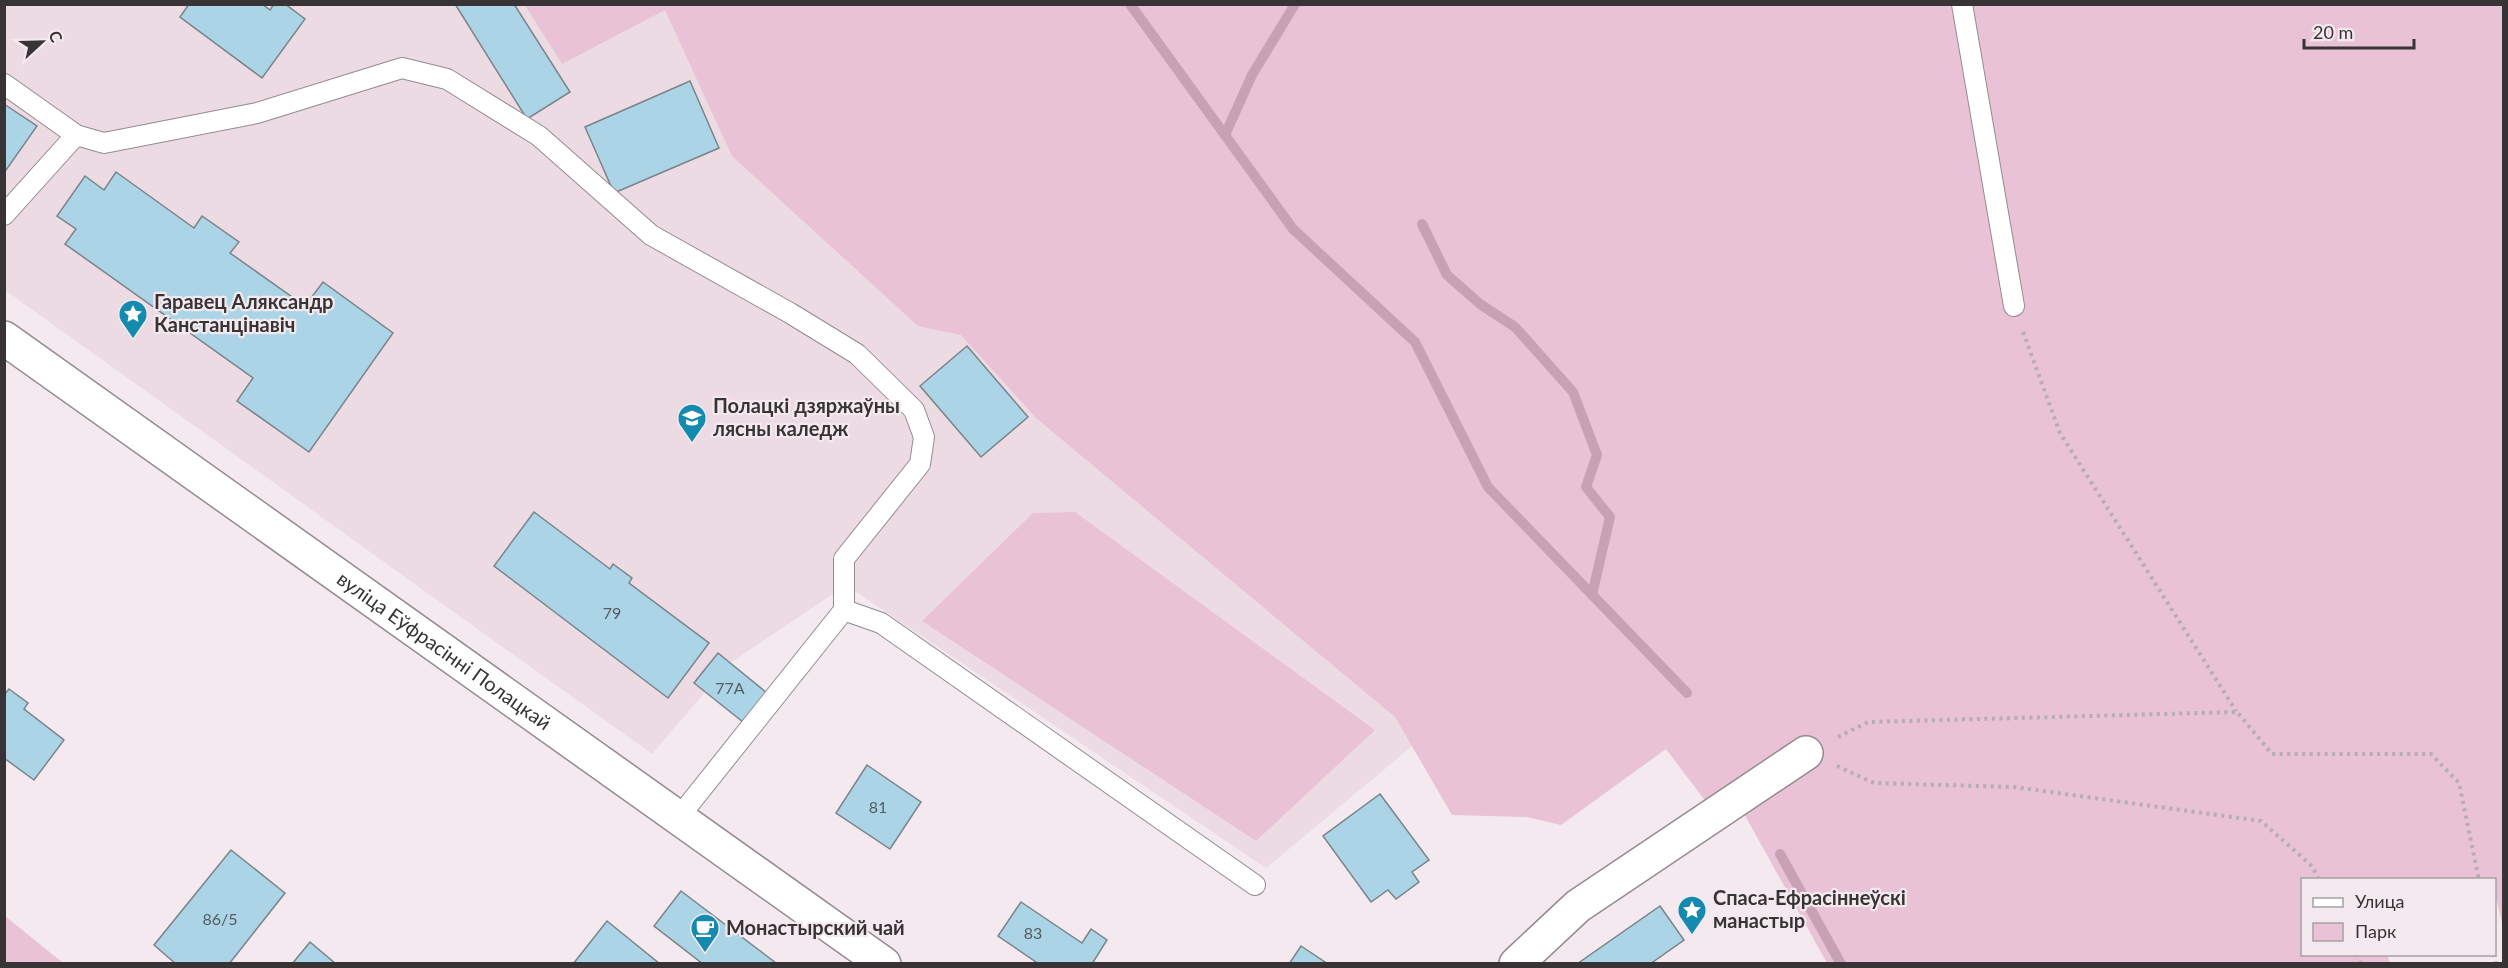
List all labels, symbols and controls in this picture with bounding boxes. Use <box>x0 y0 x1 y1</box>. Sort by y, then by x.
north arrow <box>12 12 72 72</box>
scale bar <box>2304 12 2414 50</box>
text: 20 m <box>2313 21 2353 43</box>
text: С <box>46 28 67 45</box>
place label: Гаравец Аляксандр Канстанцінавіч <box>154 289 333 336</box>
place icon: Гаравец Аляксандр Канстанцінавіч <box>117 298 149 340</box>
place label: Полацкі дзяржаўны лясны каледж <box>713 393 900 440</box>
school or university icon: Полацкі дзяржаўны лясны каледж <box>676 402 708 444</box>
street label: вуліца Еўфрасінні Полацкай <box>333 566 556 734</box>
house number: 79 <box>603 603 621 622</box>
house number: 77А <box>715 678 745 697</box>
house number: 81 <box>869 797 887 816</box>
legend <box>2301 878 2496 956</box>
place label: Спаса-Ефрасіннеўскі манастыр <box>1713 885 1906 932</box>
text: Улица <box>2355 890 2405 912</box>
place icon: Спаса-Ефрасіннеўскі манастыр <box>1676 894 1708 936</box>
house number: 86/5 <box>202 909 238 928</box>
cafe icon: Монастырский чай <box>689 912 721 954</box>
place label: Монастырский чай <box>726 915 905 939</box>
text: Парк <box>2355 920 2397 942</box>
house number: 83 <box>1024 923 1042 942</box>

